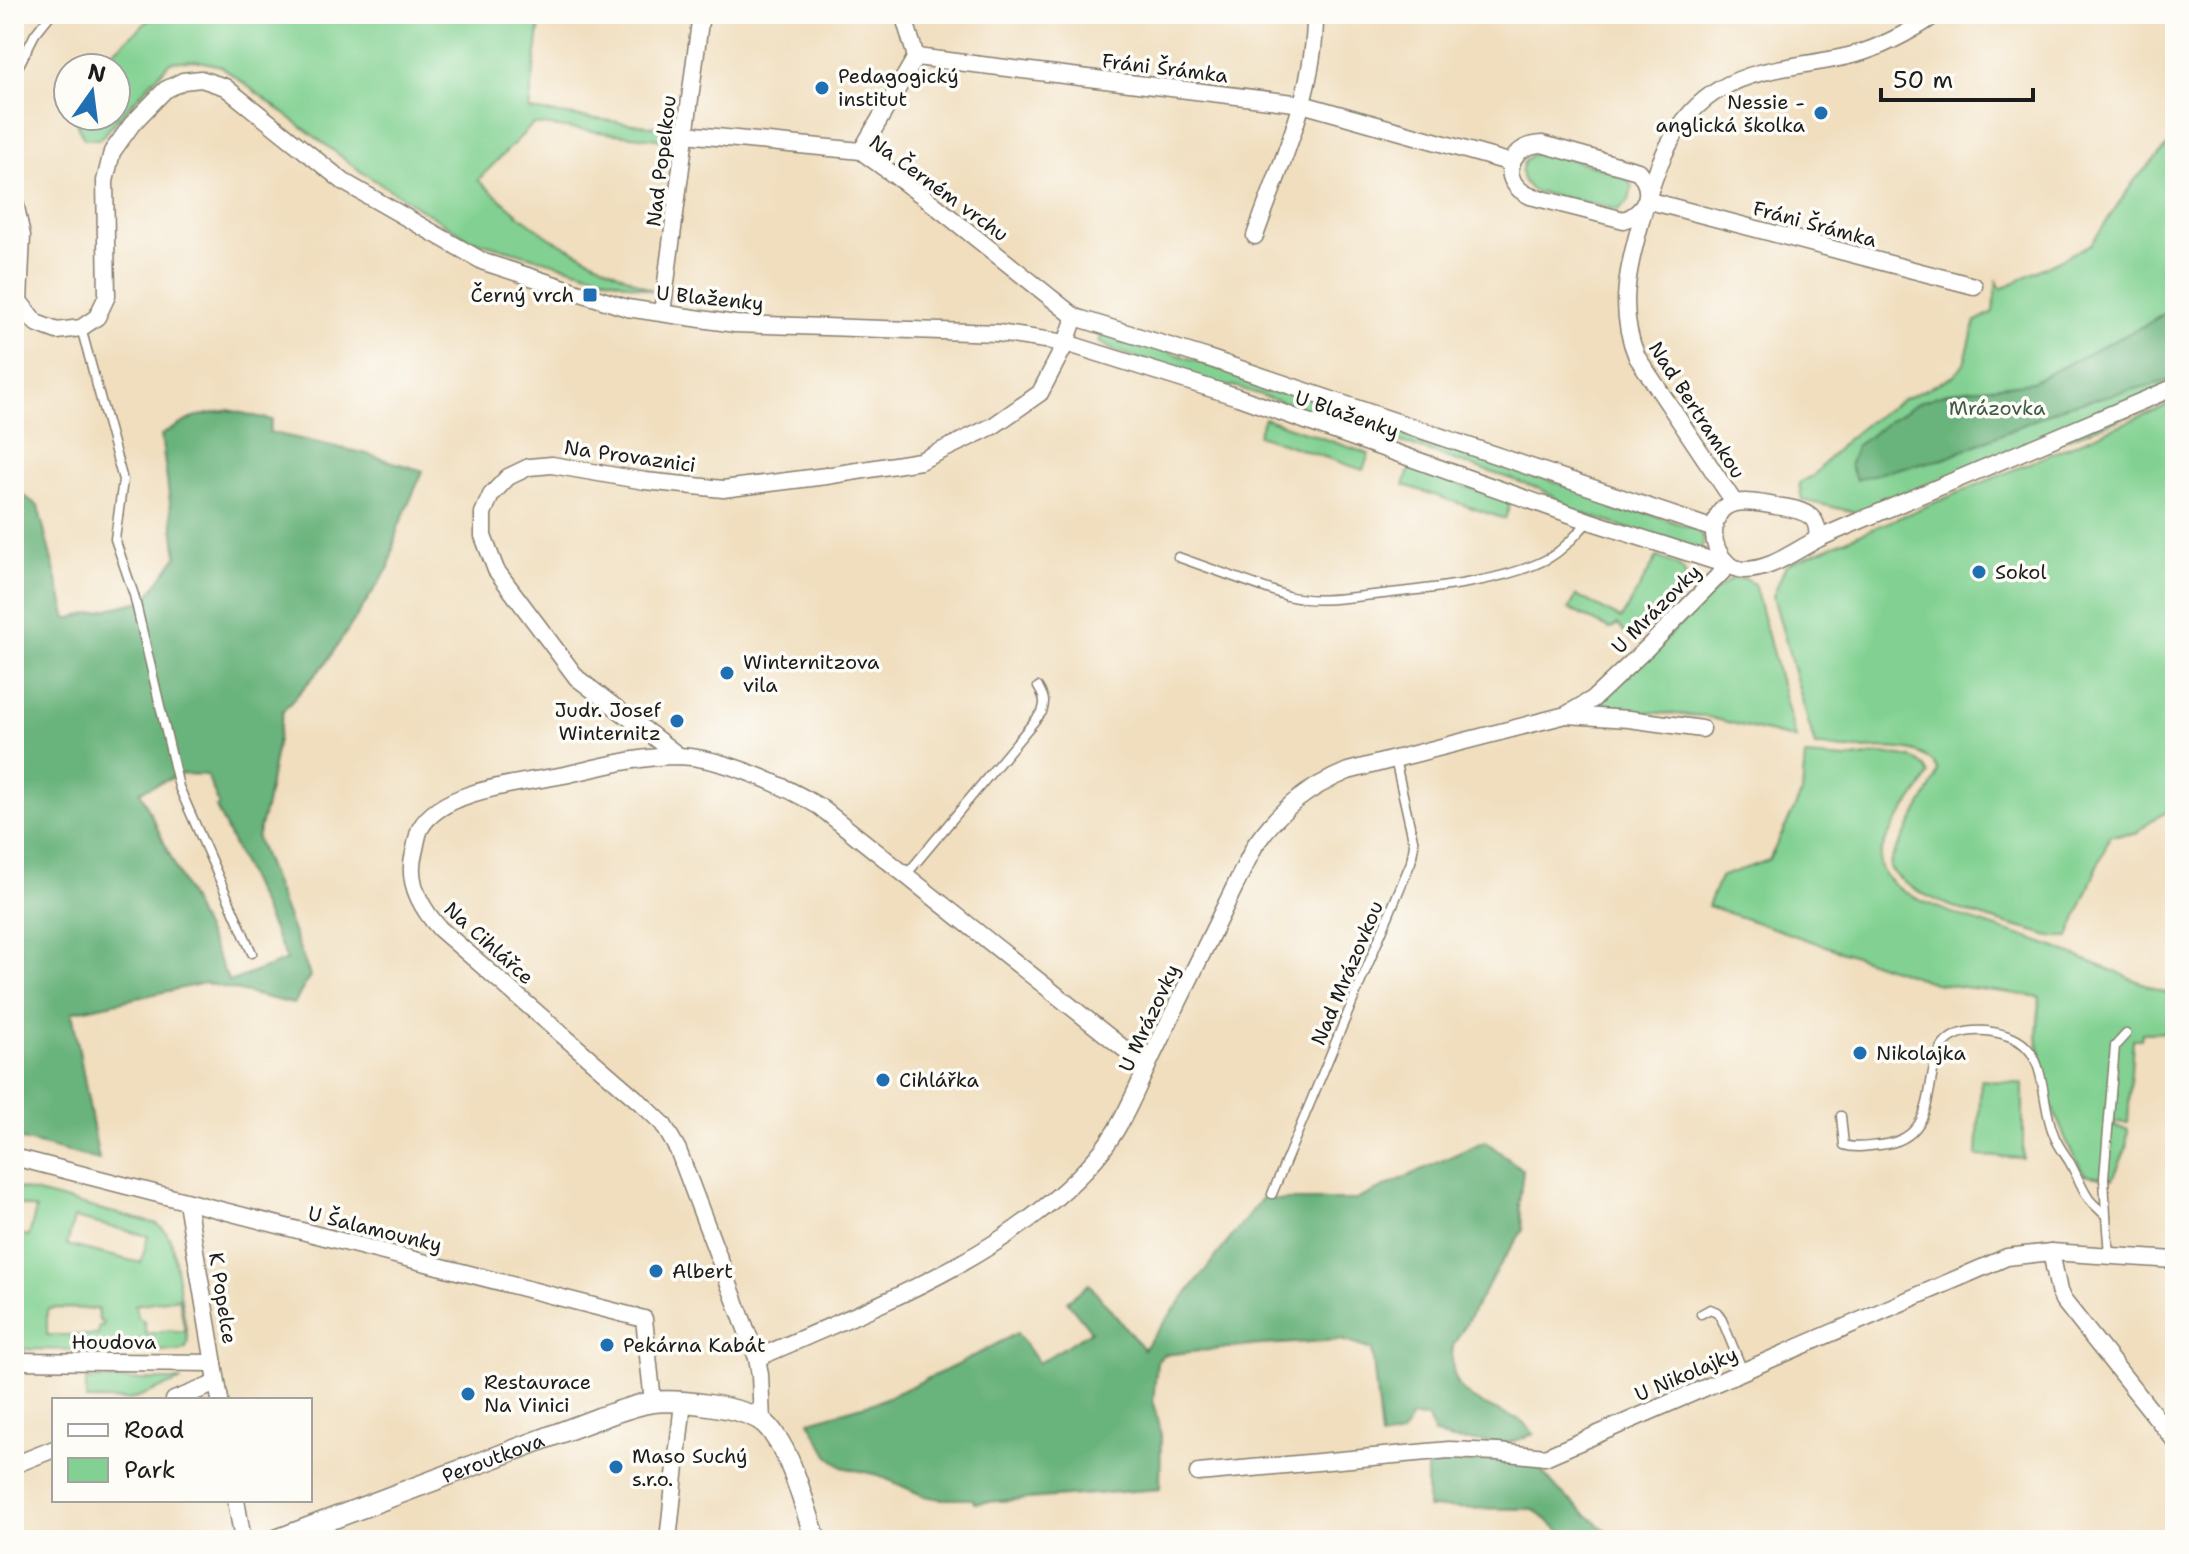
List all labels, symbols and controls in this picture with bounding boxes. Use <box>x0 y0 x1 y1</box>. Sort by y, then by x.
street label: Fráni Šrámka <box>1100 47 1230 89</box>
north arrow <box>52 52 132 132</box>
scale bar <box>1881 52 2033 102</box>
text: N <box>85 57 109 89</box>
place label: Pedagogický institut <box>838 63 959 112</box>
text: 50 m <box>1893 64 1953 96</box>
marker: Pedagogický institut <box>813 79 831 97</box>
place label: Nessie - anglická školka <box>1656 89 1806 138</box>
street label: Nad Popelkou <box>640 94 682 228</box>
marker: Nessie - anglická školka <box>1812 104 1830 122</box>
street label: Na Černém vrchu <box>864 129 1014 247</box>
street label: Fráni Šrámka <box>1750 195 1880 253</box>
street label: U Blaženky <box>655 279 765 317</box>
place label: Černý vrch <box>471 282 574 308</box>
marker: Černý vrch <box>581 286 599 304</box>
street label: Nad Bertramkou <box>1643 336 1751 484</box>
street label: U Blaženky <box>1292 384 1402 444</box>
park label: Mrázovka <box>1949 395 2046 421</box>
street label: Na Provaznici <box>563 434 697 478</box>
street label: U Mrázovky <box>1606 559 1706 659</box>
place label: Sokol <box>1995 559 2046 585</box>
marker: Sokol <box>1970 563 1988 581</box>
place label: Winternitzova vila <box>743 649 880 698</box>
marker: Winternitzova vila <box>718 664 736 682</box>
place label: Judr. Josef Winternitz <box>555 697 662 746</box>
marker: Judr. Josef Winternitz <box>668 712 686 730</box>
street label: Na Cihlářce <box>439 896 539 990</box>
street label: Nad Mrázovkou <box>1305 897 1389 1049</box>
street label: U Mrázovky <box>1113 960 1185 1076</box>
place label: Nikolajka <box>1876 1040 1966 1066</box>
marker: Nikolajka <box>1851 1044 1869 1062</box>
place label: Cihlářka <box>899 1067 980 1093</box>
marker: Cihlářka <box>874 1071 892 1089</box>
street label: U Šalamounky <box>305 1200 445 1258</box>
street label: K Popelce <box>203 1250 243 1346</box>
place label: Albert <box>672 1258 733 1284</box>
marker: Albert <box>647 1262 665 1280</box>
street label: Houdova <box>71 1329 157 1355</box>
place label: Pekárna Kabát <box>623 1332 766 1358</box>
marker: Pekárna Kabát <box>598 1336 616 1354</box>
street label: U Nikolajky <box>1631 1341 1741 1407</box>
place label: Restaurace Na Vinici <box>484 1369 591 1418</box>
marker: Restaurace Na Vinici <box>459 1385 477 1403</box>
legend <box>52 1398 312 1502</box>
text: Road <box>124 1414 184 1446</box>
street label: Peroutkova <box>438 1427 548 1489</box>
place label: Maso Suchý s.r.o. <box>632 1443 748 1492</box>
text: Park <box>124 1454 176 1486</box>
marker: Maso Suchý s.r.o. <box>607 1458 625 1476</box>

